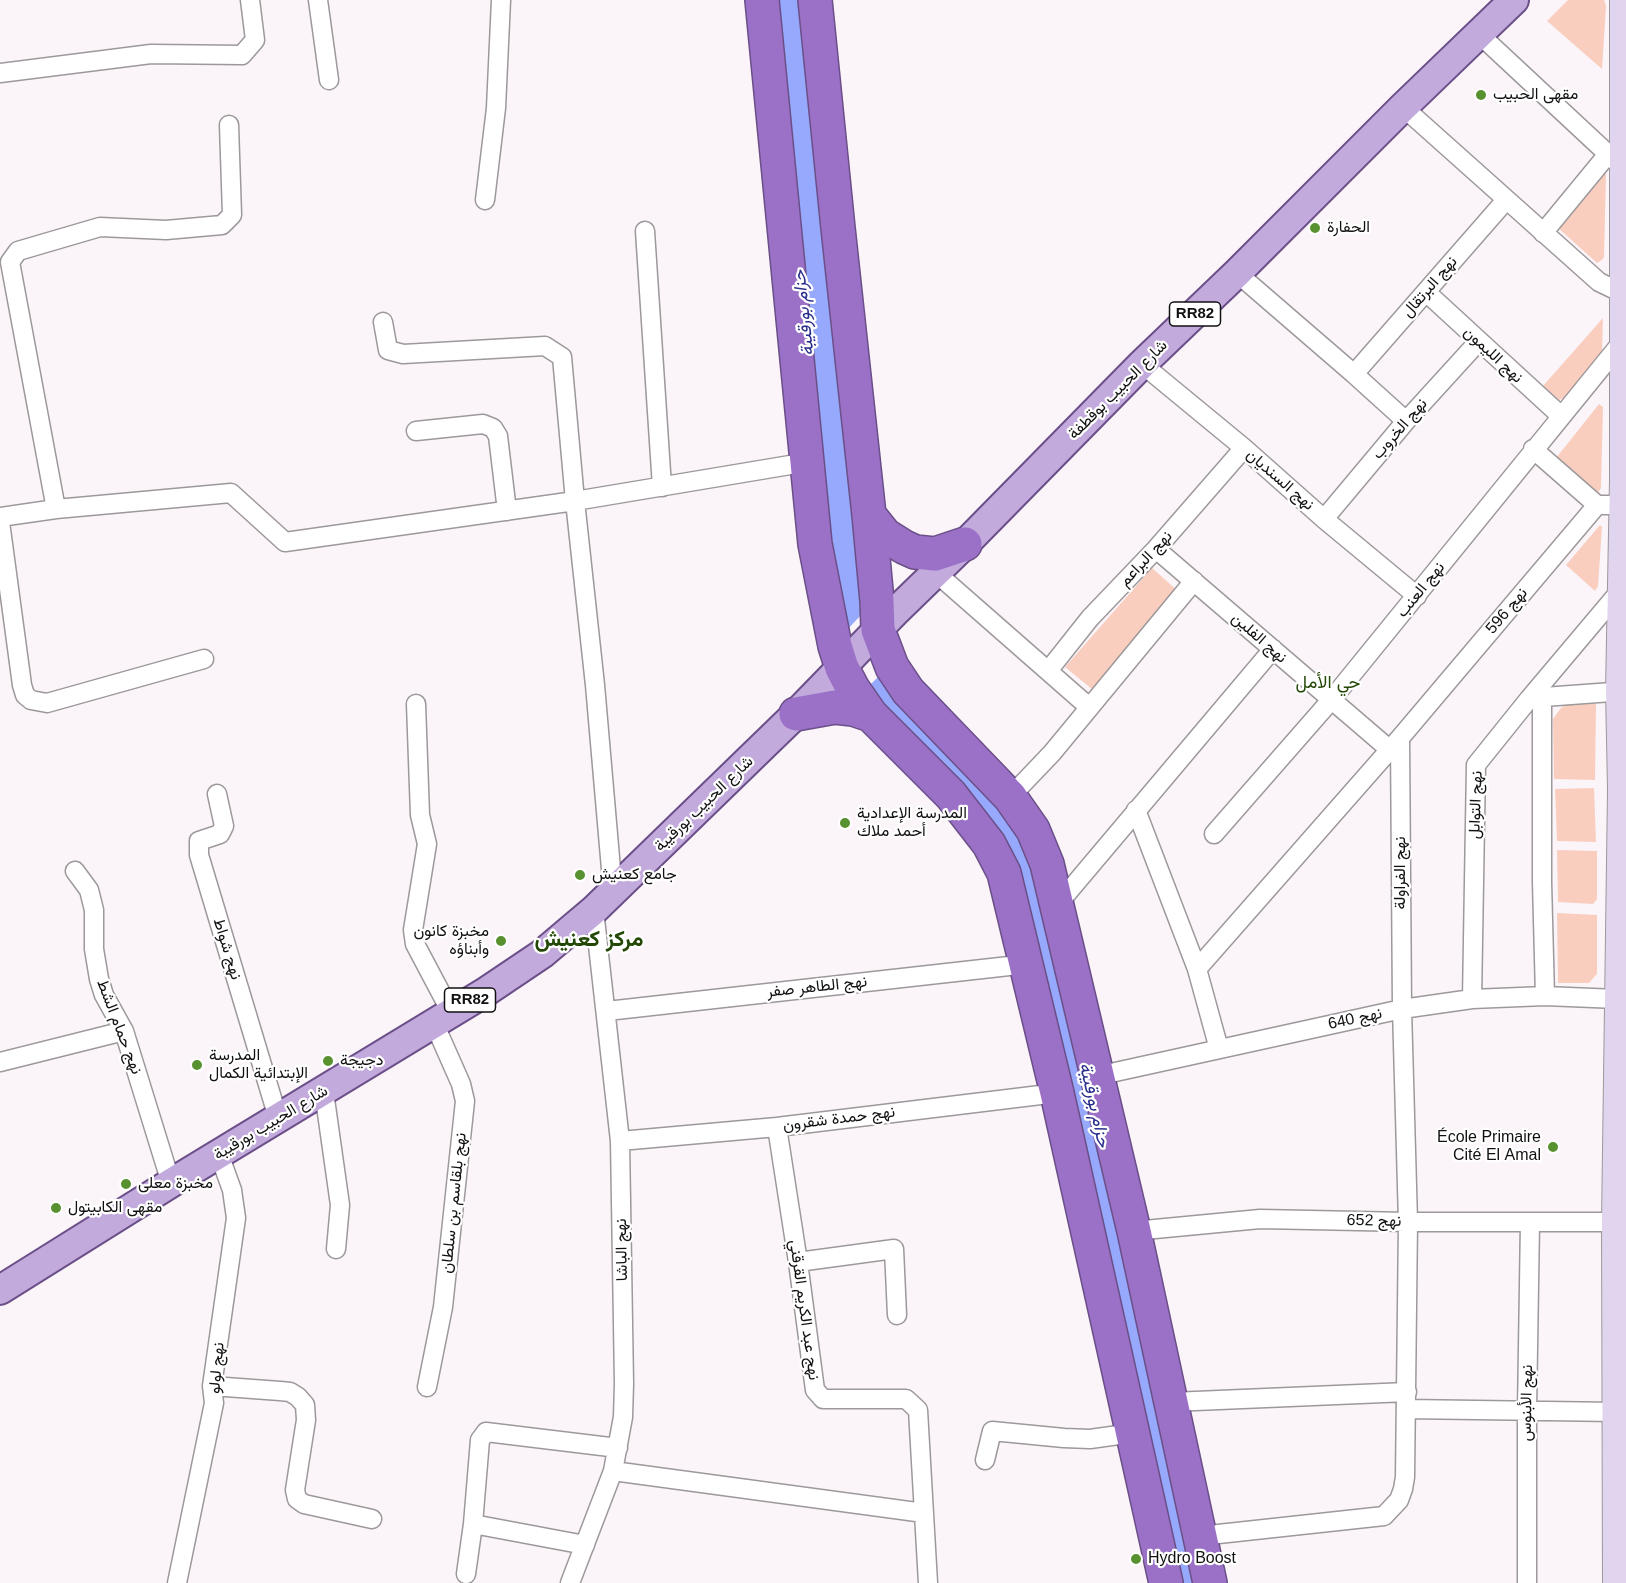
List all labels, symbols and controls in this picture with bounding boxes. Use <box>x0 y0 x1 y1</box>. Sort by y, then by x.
place label: مقهى الحبيب <box>1493 85 1578 105</box>
marker: مقهى الحبيب <box>1474 88 1488 102</box>
place label: الحفارة <box>1327 218 1370 238</box>
marker: الحفارة <box>1308 221 1322 235</box>
street label: نهج البرتقال <box>1398 253 1462 321</box>
water label: حزام بورقيبة <box>789 269 819 357</box>
road number: RR82 <box>1170 302 1220 326</box>
street label: نهج الليمون <box>1459 323 1527 387</box>
street label: شارع الحبيب بوقطفة <box>1064 336 1172 444</box>
street label: نهج الخروب <box>1368 395 1432 463</box>
street label: نهج السنديان <box>1242 445 1318 515</box>
street label: نهج البراعم <box>1115 527 1177 591</box>
street label: نهج العنب <box>1393 558 1449 622</box>
street label: نهج 596 <box>1482 584 1532 638</box>
street label: نهج الفلين <box>1227 609 1291 667</box>
district label: حي الأمل <box>1296 672 1360 694</box>
street label: شارع الحبيب بورقيبة <box>651 752 757 856</box>
street label: نهج التوابل <box>1465 771 1487 839</box>
place label: المدرسة الإعدادية أحمد ملاك <box>857 804 967 842</box>
marker: المدرسة الإعدادية أحمد ملاك <box>838 816 852 830</box>
street label: نهج الفراولة <box>1391 836 1411 910</box>
place label: جامع كعنيش <box>592 865 677 885</box>
marker: جامع كعنيش <box>573 868 587 882</box>
street label: نهج شواط <box>209 916 245 982</box>
place label: مخبزة كانون وأبناؤه <box>413 922 489 960</box>
district label: مركز كعنيش <box>535 927 643 953</box>
marker: مخبزة كانون وأبناؤه <box>494 934 508 948</box>
street label: نهج الطاهر صفر <box>766 972 868 1002</box>
street label: نهج حمام الشط <box>92 977 146 1077</box>
road number: RR82 <box>444 988 496 1012</box>
street label: نهج 640 <box>1326 1004 1384 1034</box>
place label: المدرسة الإبتدائية الكمال <box>209 1046 308 1084</box>
place label: دجيجة <box>340 1051 383 1071</box>
marker: دجيجة <box>321 1054 335 1068</box>
marker: المدرسة الإبتدائية الكمال <box>190 1058 204 1072</box>
water label: حزام بورقيبة <box>1074 1061 1114 1149</box>
street label: شارع الحبيب بورقيبة <box>210 1081 332 1165</box>
street label: نهج حمدة شقرون <box>782 1103 896 1135</box>
place label: École Primaire Cité El Amal <box>1437 1128 1541 1166</box>
street label: نهج بلقاسم بن سلطان <box>437 1132 471 1274</box>
marker: École Primaire Cité El Amal <box>1546 1140 1560 1154</box>
place label: مخبزة معلى <box>138 1174 213 1194</box>
marker: مخبزة معلى <box>119 1177 133 1191</box>
place label: مقهى الكابيتول <box>68 1198 162 1218</box>
marker: مقهى الكابيتول <box>49 1201 63 1215</box>
street label: نهج 652 <box>1346 1211 1402 1231</box>
street label: نهج الباشا <box>612 1218 632 1282</box>
street label: نهج عبد الكريم القرقني <box>785 1239 823 1381</box>
street label: نهج لولو <box>205 1342 229 1394</box>
street label: نهج الأبنوس <box>1517 1364 1537 1442</box>
place label: Hydro Boost <box>1148 1549 1236 1569</box>
marker: Hydro Boost <box>1129 1552 1143 1566</box>

